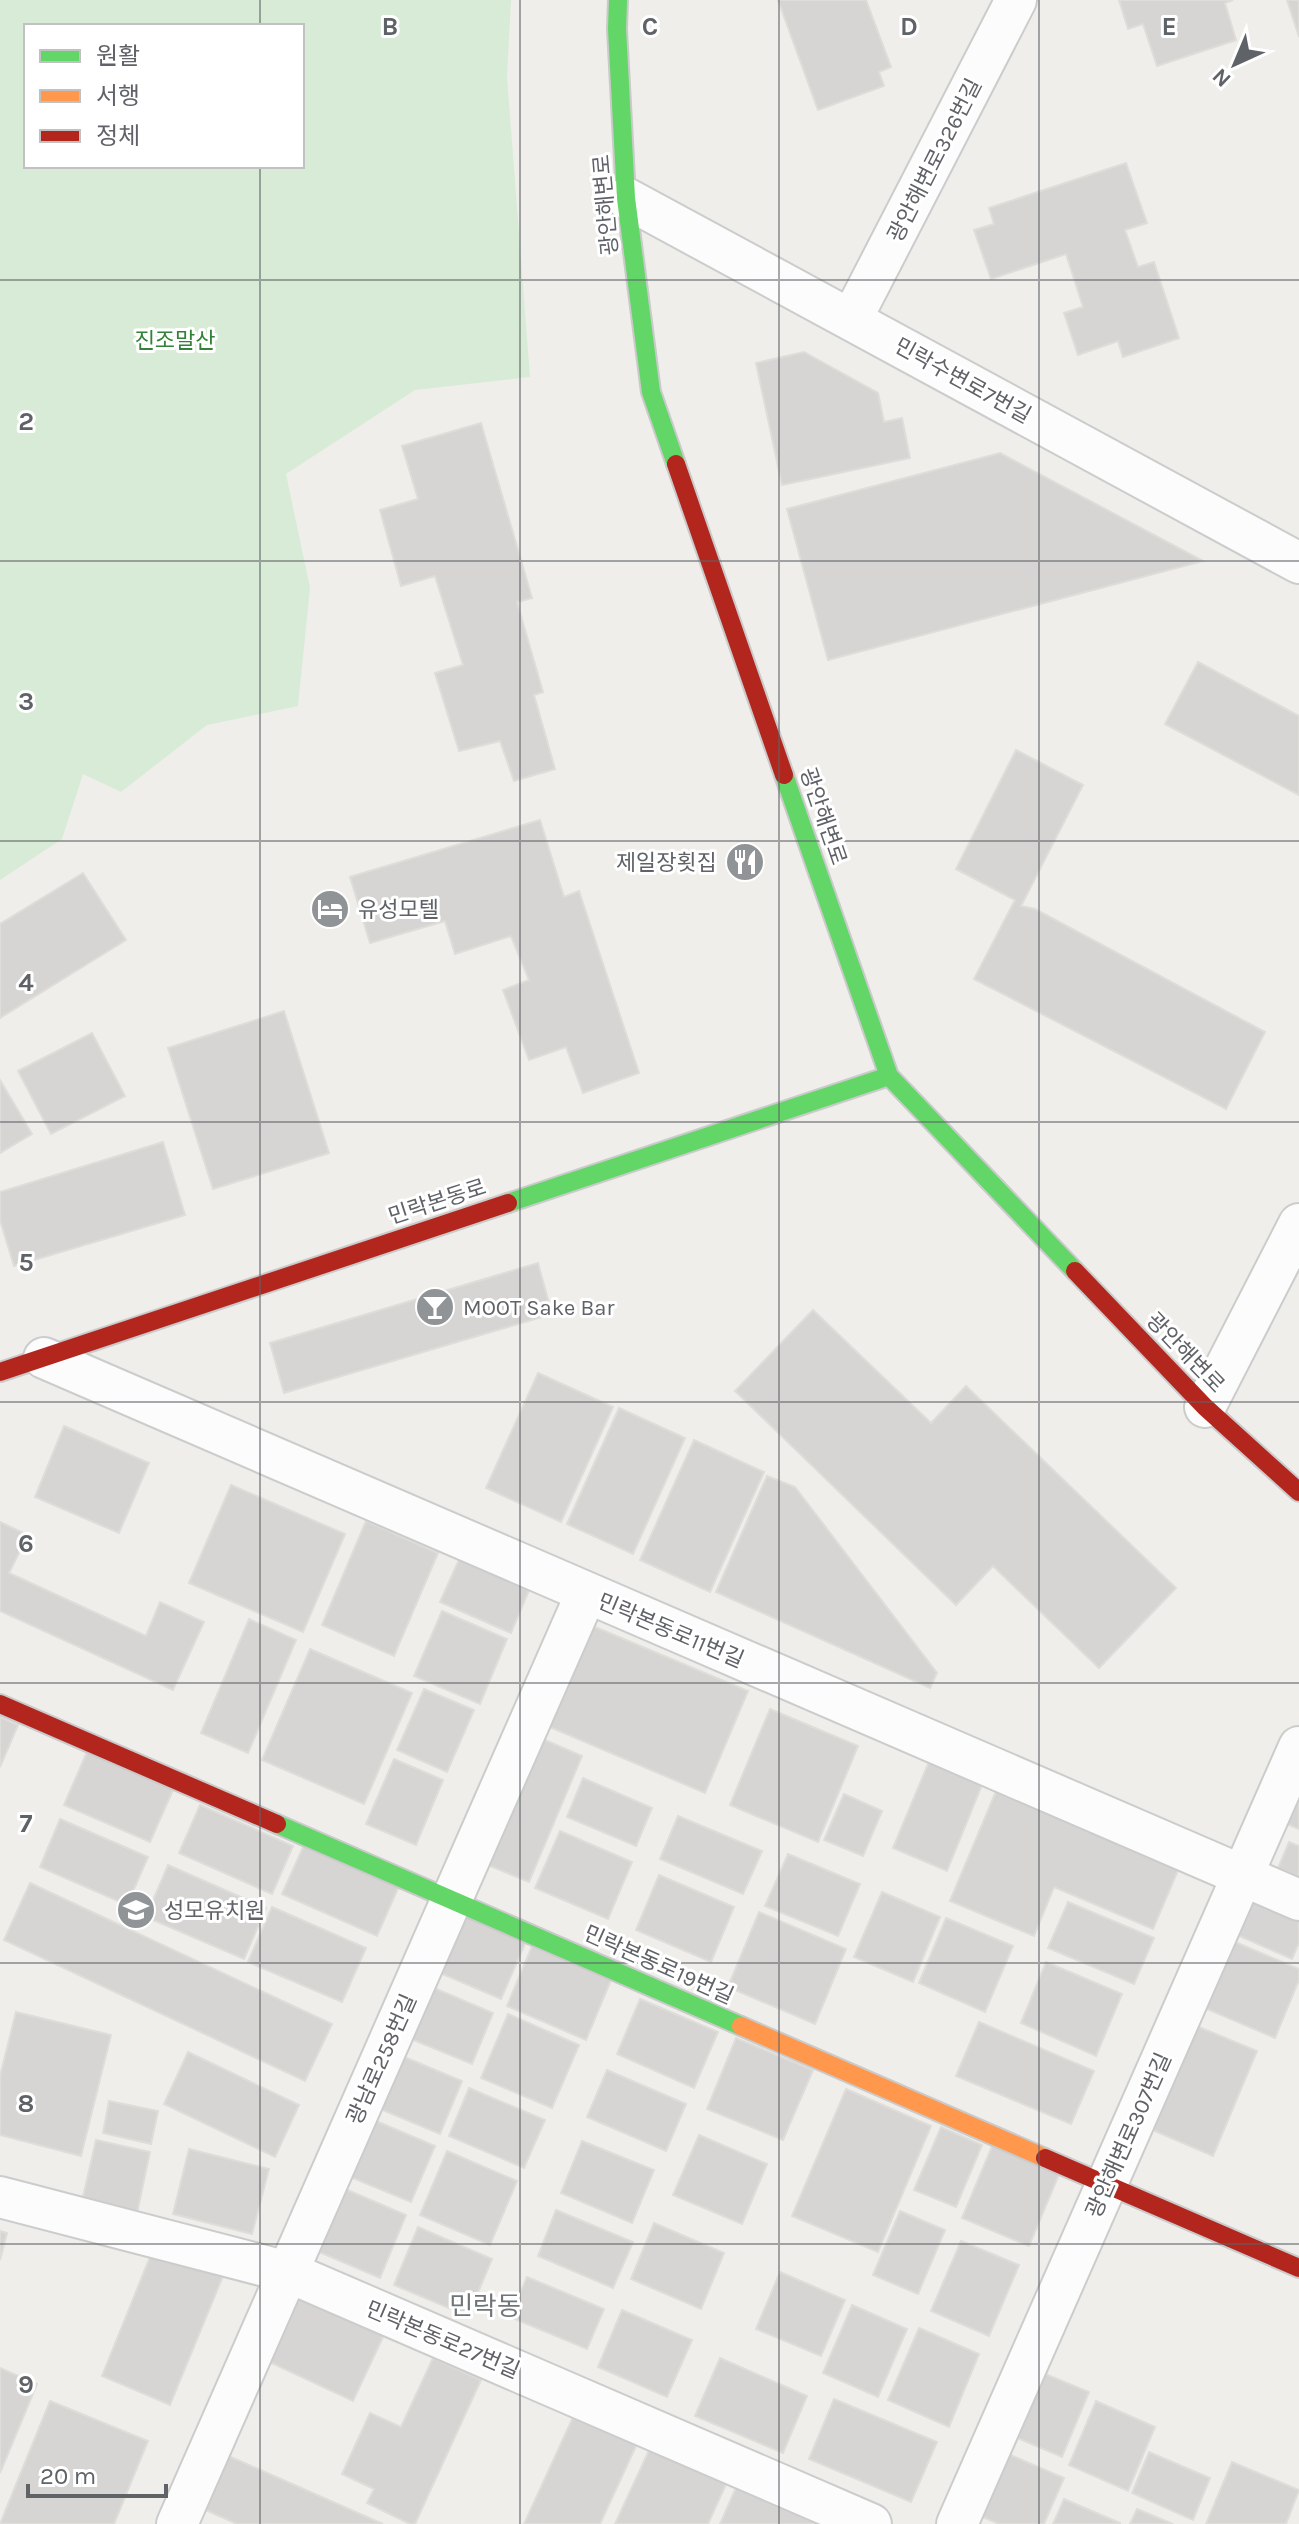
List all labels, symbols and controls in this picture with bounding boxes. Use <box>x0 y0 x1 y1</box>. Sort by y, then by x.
text: B <box>382 11 398 42</box>
text: C <box>642 11 658 42</box>
text: D <box>900 11 918 42</box>
text: E <box>1161 11 1177 42</box>
legend <box>24 24 304 168</box>
north arrow <box>1195 24 1275 104</box>
text: 원활 <box>96 42 140 70</box>
text: N <box>1207 63 1237 93</box>
street label: 광안해변로326번길 <box>882 74 987 247</box>
text: 서행 <box>96 82 140 110</box>
text: 정체 <box>96 122 140 150</box>
street label: 광안해변로 <box>589 153 623 256</box>
park label: 진조말산 <box>135 328 215 354</box>
street label: 민락수변로7번길 <box>890 333 1035 429</box>
text: 2 <box>18 406 34 437</box>
text: 3 <box>18 686 34 717</box>
street label: 광안해변로 <box>794 764 852 868</box>
restaurant icon: 제일장횟집 <box>724 841 766 883</box>
place label: 제일장횟집 <box>616 850 717 876</box>
hotel icon: 유성모텔 <box>309 888 351 930</box>
place label: 유성모텔 <box>358 897 439 923</box>
text: 4 <box>18 967 34 998</box>
street label: 민락본동로 <box>385 1174 489 1230</box>
text: 5 <box>18 1247 34 1278</box>
bar icon: MOOT Sake Bar <box>414 1286 456 1328</box>
place label: MOOT Sake Bar <box>463 1295 614 1321</box>
street label: 광안해변로 <box>1141 1307 1230 1398</box>
text: 6 <box>18 1528 34 1559</box>
street label: 민락본동로11번길 <box>594 1588 748 1673</box>
text: 7 <box>20 1808 33 1839</box>
school or university icon: 성모유치원 <box>115 1889 157 1931</box>
place label: 성모유치원 <box>164 1898 265 1924</box>
street label: 민락본동로19번길 <box>579 1920 738 2010</box>
street label: 광남로258번길 <box>342 1990 422 2129</box>
street label: 광안해변로307번길 <box>1081 2049 1177 2222</box>
text: 8 <box>18 2088 34 2119</box>
district label: 민락동 <box>449 2291 521 2322</box>
street label: 민락본동로27번길 <box>362 2296 524 2384</box>
text: 9 <box>18 2369 34 2400</box>
scale bar <box>28 2448 166 2498</box>
text: 20 m <box>40 2462 96 2490</box>

